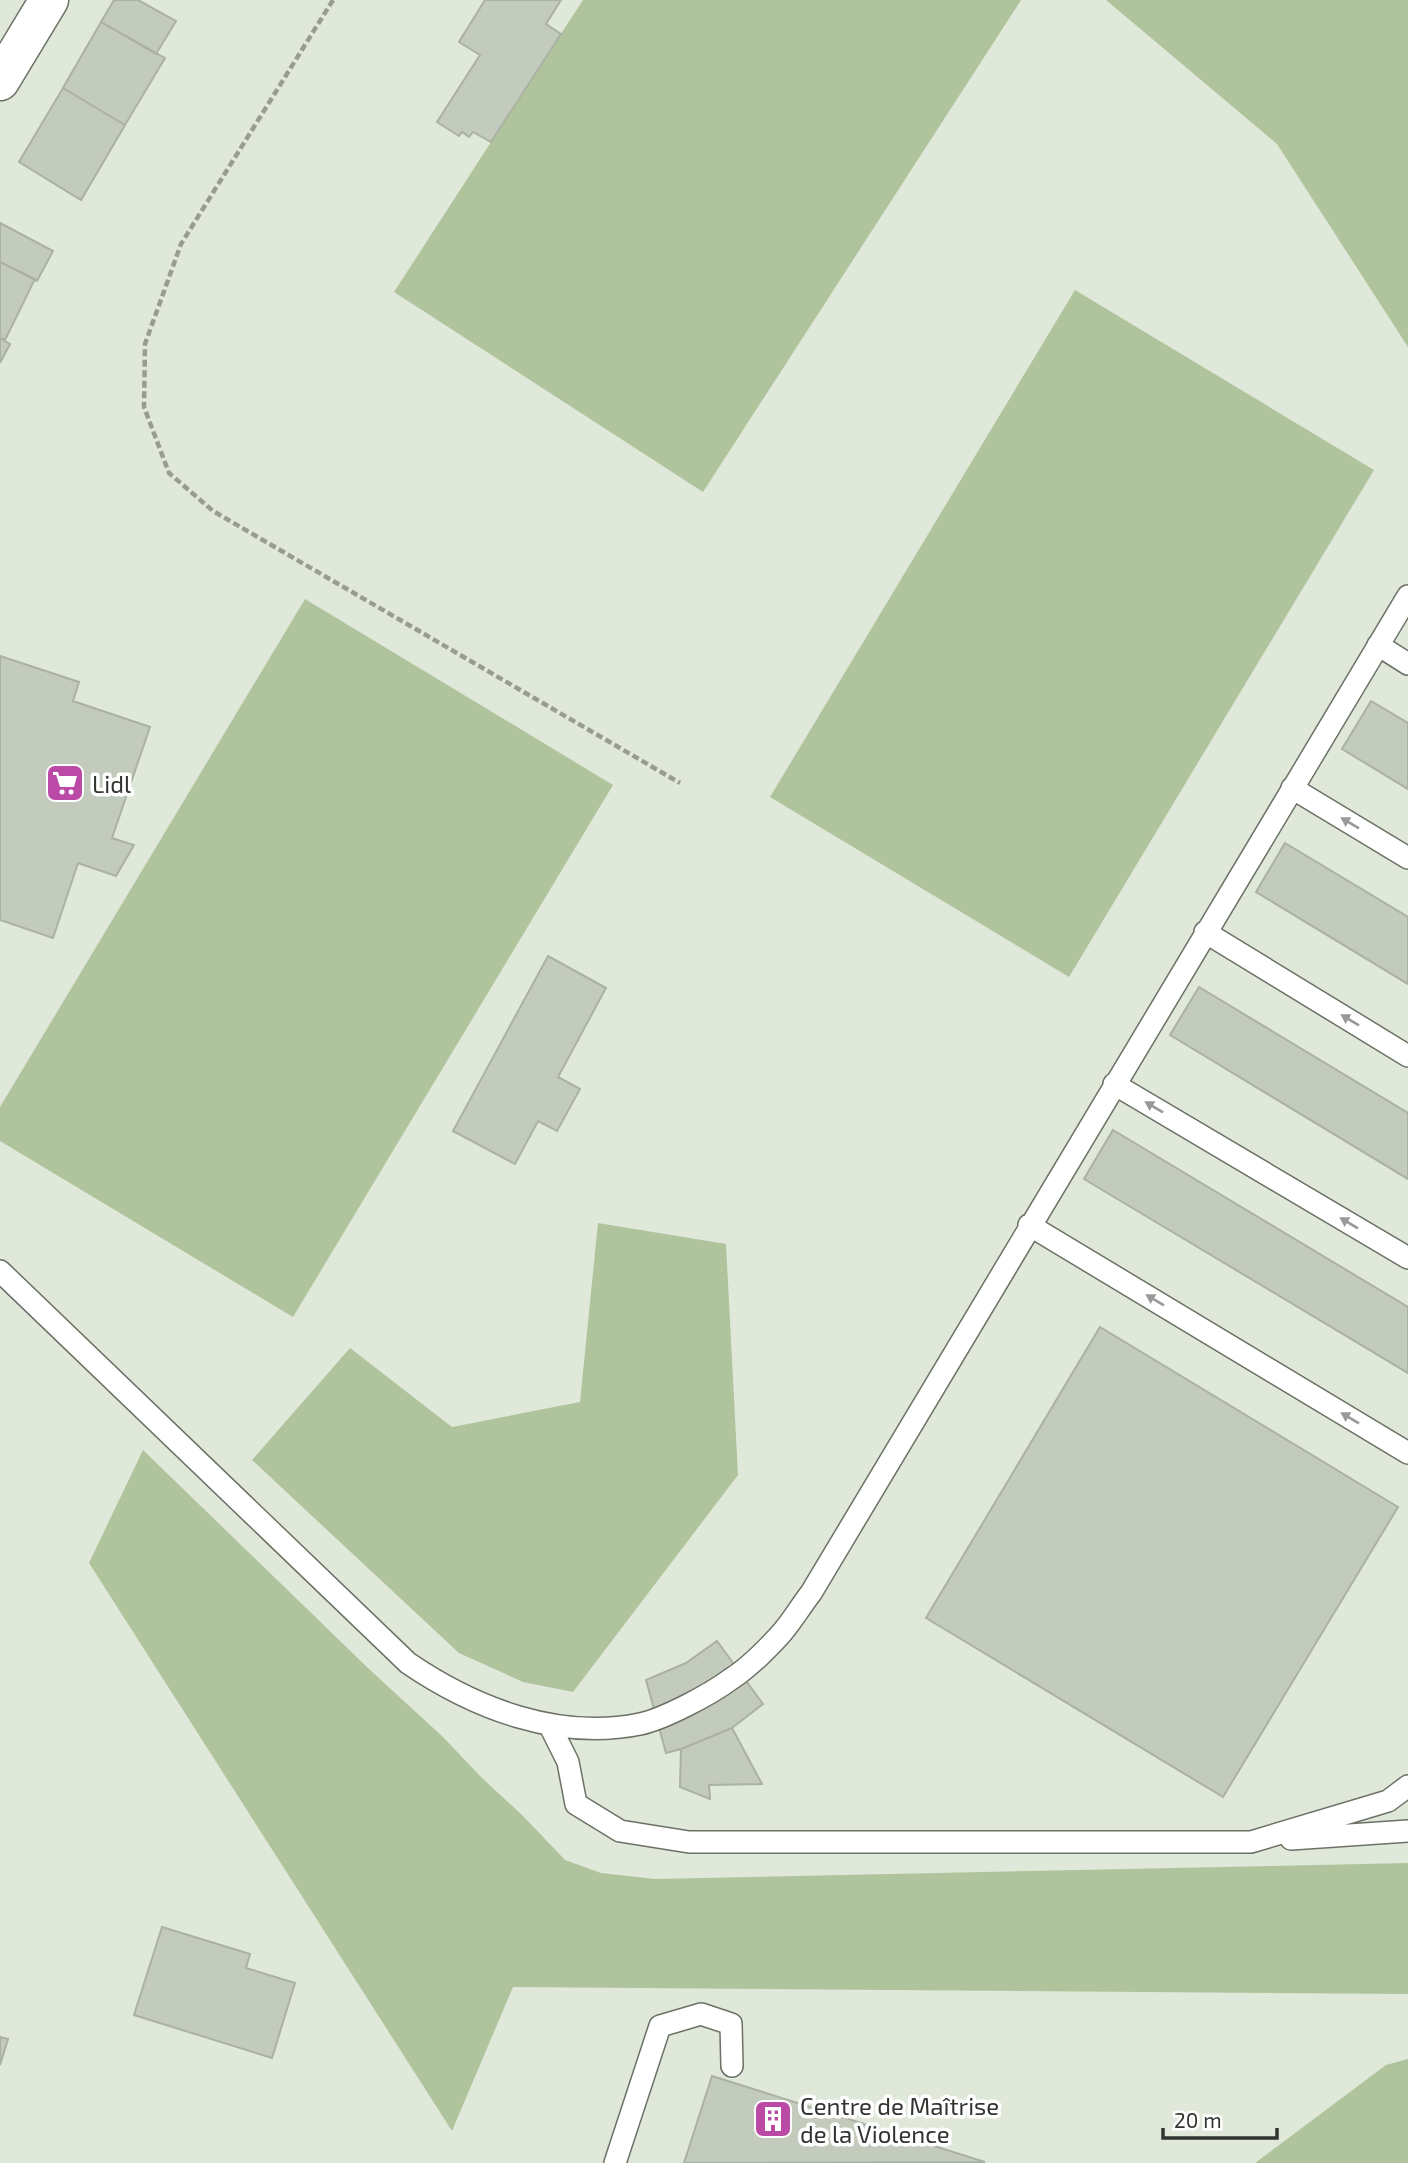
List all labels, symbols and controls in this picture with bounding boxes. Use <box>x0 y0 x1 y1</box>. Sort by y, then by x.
supermarket icon: Lidl <box>44 762 86 804</box>
place label: Lidl <box>92 769 131 798</box>
one-way arrow <box>1340 817 1360 830</box>
one-way arrow <box>1340 1014 1359 1027</box>
one-way arrow <box>1144 1101 1163 1113</box>
one-way arrow <box>1340 1217 1359 1230</box>
one-way arrow <box>1145 1294 1164 1307</box>
one-way arrow <box>1340 1411 1359 1424</box>
place label: Centre de Maîtrise de la Violence <box>800 2091 999 2148</box>
scale bar <box>1163 2096 1277 2140</box>
building icon: Centre de Maîtrise de la Violence <box>752 2098 794 2140</box>
text: 20 m <box>1174 2107 1222 2132</box>

